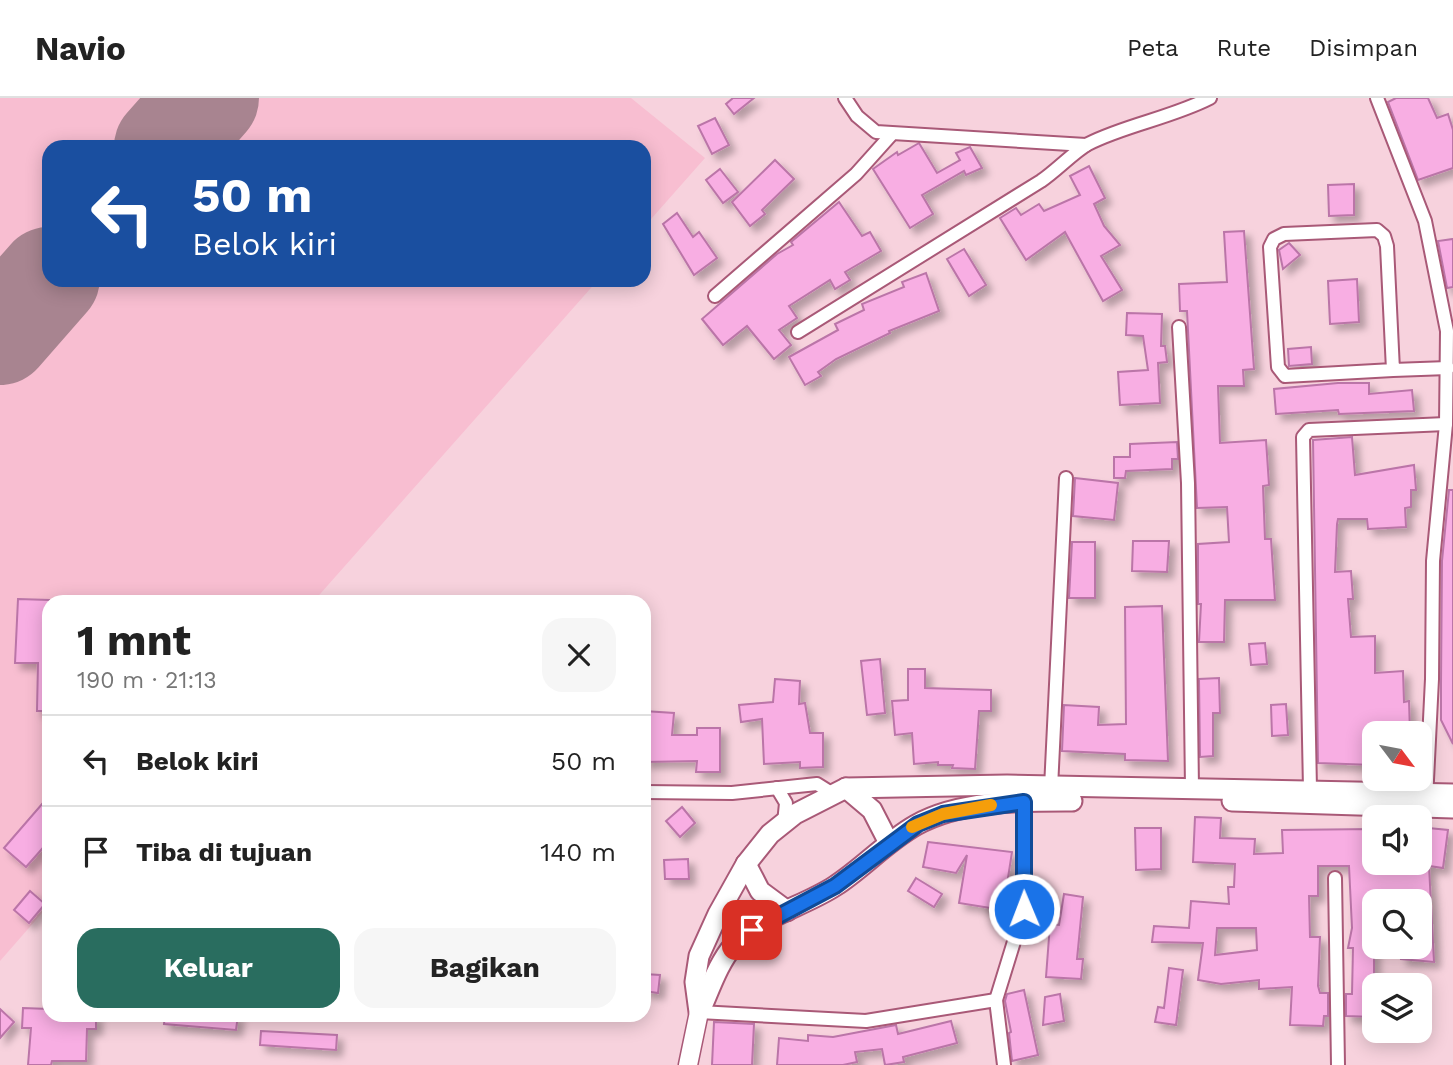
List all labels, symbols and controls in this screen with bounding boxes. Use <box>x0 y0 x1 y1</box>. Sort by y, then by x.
text: Navio <box>35 29 126 68</box>
text: Peta <box>1127 34 1179 62</box>
text: Rute <box>1217 34 1271 62</box>
text: Disimpan <box>1309 34 1418 62</box>
text: 50 m <box>192 166 312 224</box>
icon: left <box>77 168 168 259</box>
text: Belok kiri <box>192 225 337 263</box>
text: 1 mnt <box>77 616 191 665</box>
button: close <box>542 618 616 692</box>
text: 190 m · 21:13 <box>77 667 217 694</box>
north arrow <box>1362 721 1432 791</box>
map controls <box>1362 721 1432 1043</box>
icon: left <box>77 742 115 780</box>
text: Belok kiri <box>136 746 259 776</box>
text: 50 m <box>551 746 616 776</box>
button: sound <box>1362 805 1432 875</box>
icon: arrive <box>77 833 115 871</box>
text: Tiba di tujuan <box>136 837 312 867</box>
text: 140 m <box>540 837 616 867</box>
position arrow <box>987 872 1061 946</box>
button: search <box>1362 889 1432 959</box>
pin <box>722 900 782 960</box>
icon: arrive <box>733 911 771 949</box>
button: Keluar <box>77 928 340 1008</box>
button: Bagikan <box>354 928 616 1008</box>
button: layers <box>1362 973 1432 1043</box>

